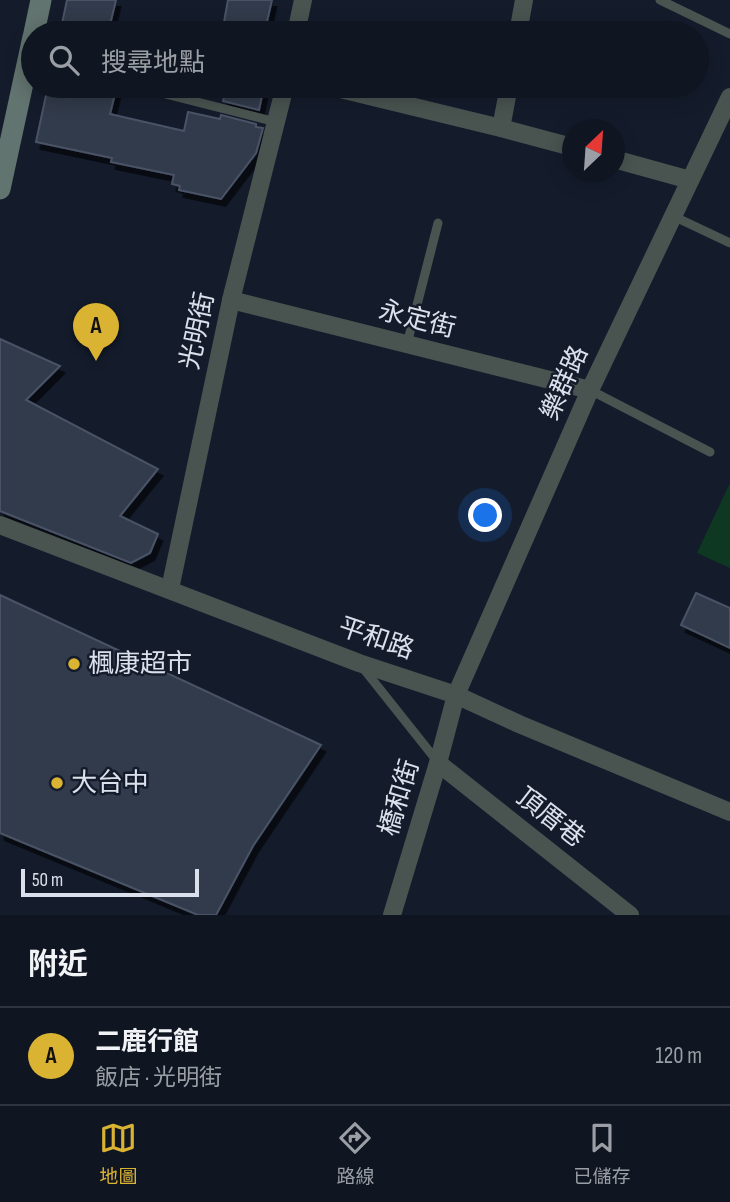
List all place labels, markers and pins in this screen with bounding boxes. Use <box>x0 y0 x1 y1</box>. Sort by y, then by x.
pin: A <box>73 303 119 361</box>
place label: 楓康超市 <box>88 649 192 680</box>
marker: 楓康超市 <box>66 656 82 672</box>
place label: 大台中 <box>71 768 149 799</box>
marker: 大台中 <box>49 775 65 791</box>

